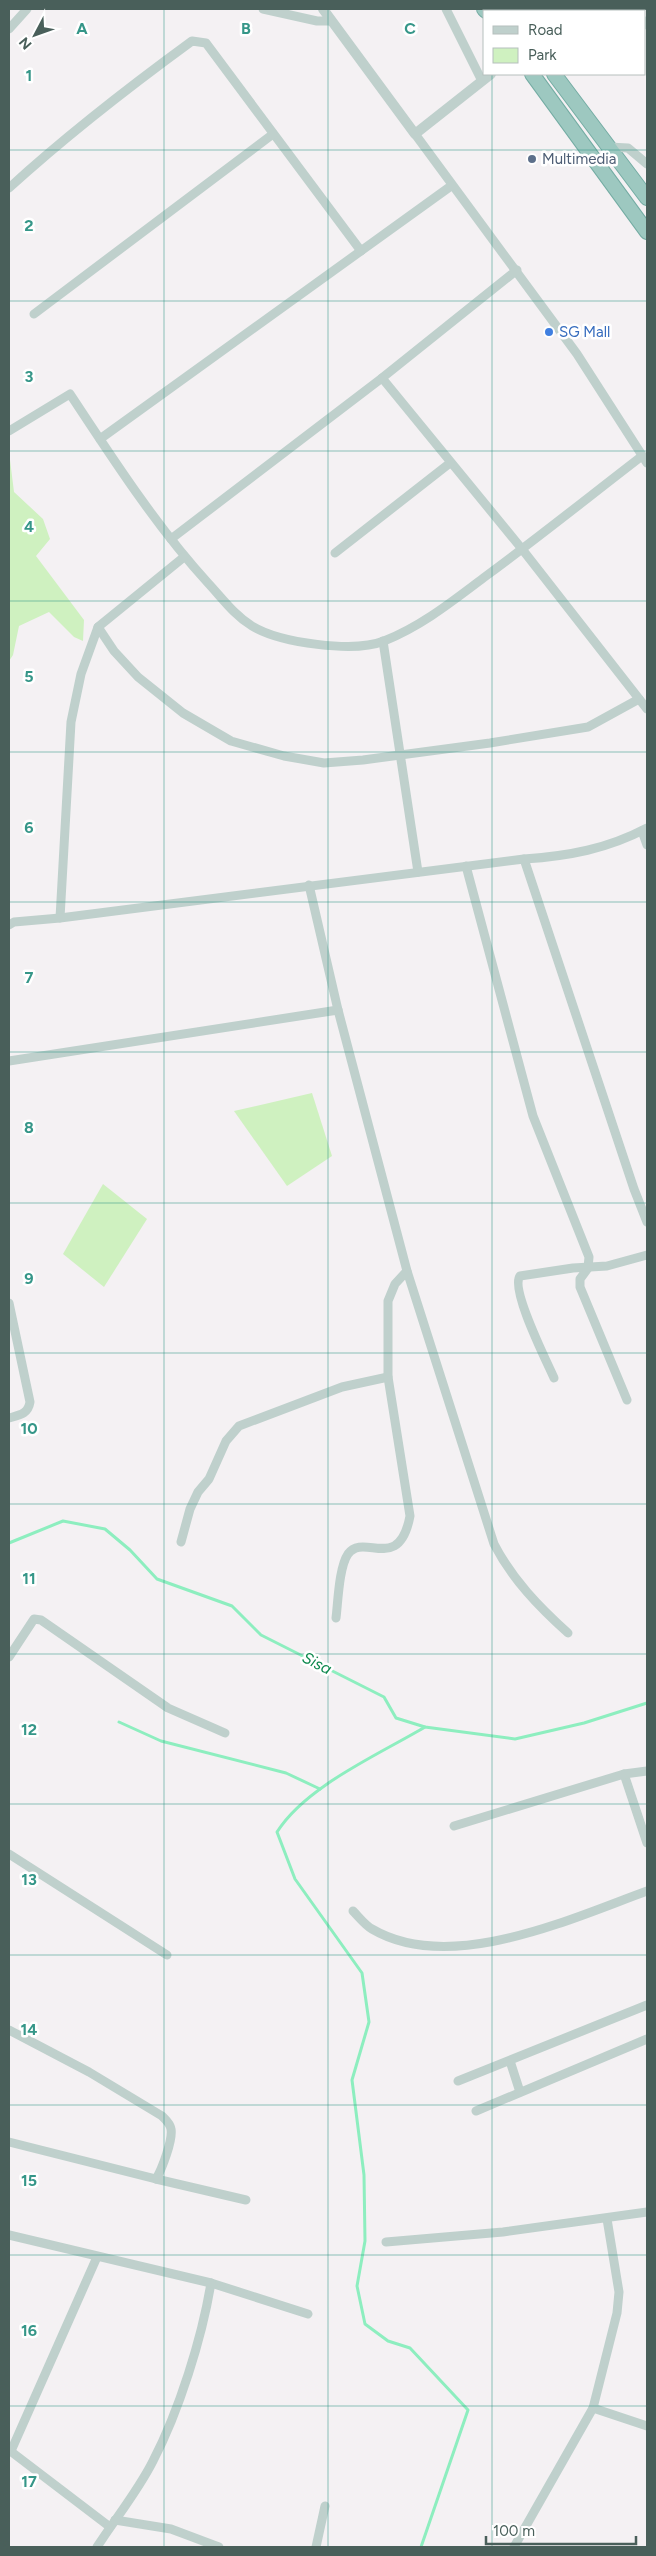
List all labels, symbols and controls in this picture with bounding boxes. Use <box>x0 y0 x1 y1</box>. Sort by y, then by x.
north arrow <box>10 10 60 60</box>
legend <box>483 10 646 75</box>
text: A <box>76 19 88 38</box>
text: B <box>241 19 251 38</box>
text: C <box>404 19 416 38</box>
text: Road <box>528 21 563 39</box>
text: N <box>16 34 36 53</box>
text: Park <box>528 46 557 64</box>
text: 1 <box>26 66 32 85</box>
place label: Multimedia <box>542 150 616 168</box>
marker: Multimedia <box>526 153 538 165</box>
text: 2 <box>24 216 34 235</box>
place label: SG Mall <box>559 323 610 341</box>
marker: SG Mall <box>543 326 555 338</box>
text: 3 <box>25 367 34 386</box>
text: 4 <box>24 517 34 536</box>
text: 5 <box>24 667 34 686</box>
text: 6 <box>24 818 34 837</box>
text: 7 <box>25 968 34 987</box>
text: 8 <box>24 1118 34 1137</box>
text: 9 <box>24 1269 34 1288</box>
text: 10 <box>20 1419 38 1438</box>
text: 11 <box>22 1569 36 1588</box>
water label: Sisa <box>299 1648 335 1678</box>
text: 12 <box>21 1720 37 1739</box>
text: 13 <box>21 1870 37 1889</box>
text: 14 <box>21 2020 37 2039</box>
text: 15 <box>21 2171 37 2190</box>
text: 16 <box>21 2321 37 2340</box>
text: 17 <box>21 2472 37 2491</box>
scale bar <box>486 2514 636 2546</box>
text: 100 m <box>493 2522 535 2540</box>

